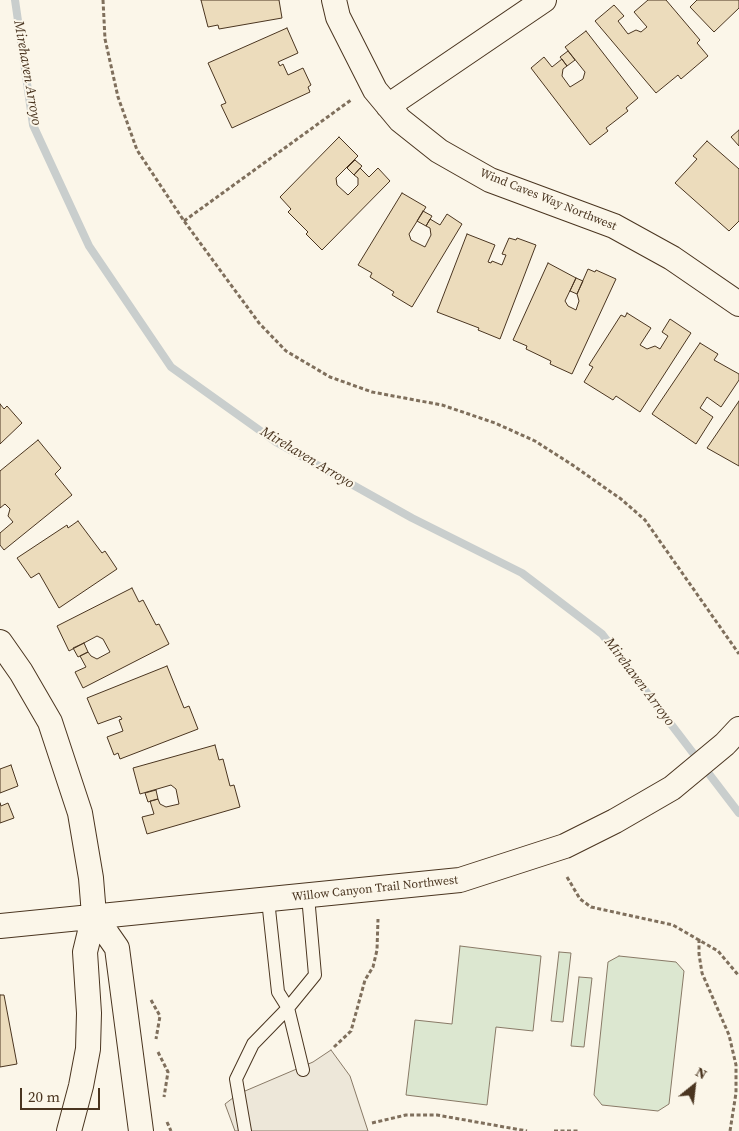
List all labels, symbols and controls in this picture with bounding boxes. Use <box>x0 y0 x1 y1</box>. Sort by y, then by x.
water label: Mirehaven Arroyo <box>10 19 44 127</box>
street label: Wind Caves Way Northwest <box>478 166 618 234</box>
water label: Mirehaven Arroyo <box>257 423 357 493</box>
water label: Mirehaven Arroyo <box>600 635 678 729</box>
street label: Willow Canyon Trail Northwest <box>291 873 459 905</box>
north arrow <box>669 1061 719 1111</box>
text: N <box>692 1062 711 1084</box>
scale bar <box>22 1078 102 1110</box>
text: 20 m <box>28 1086 60 1107</box>

